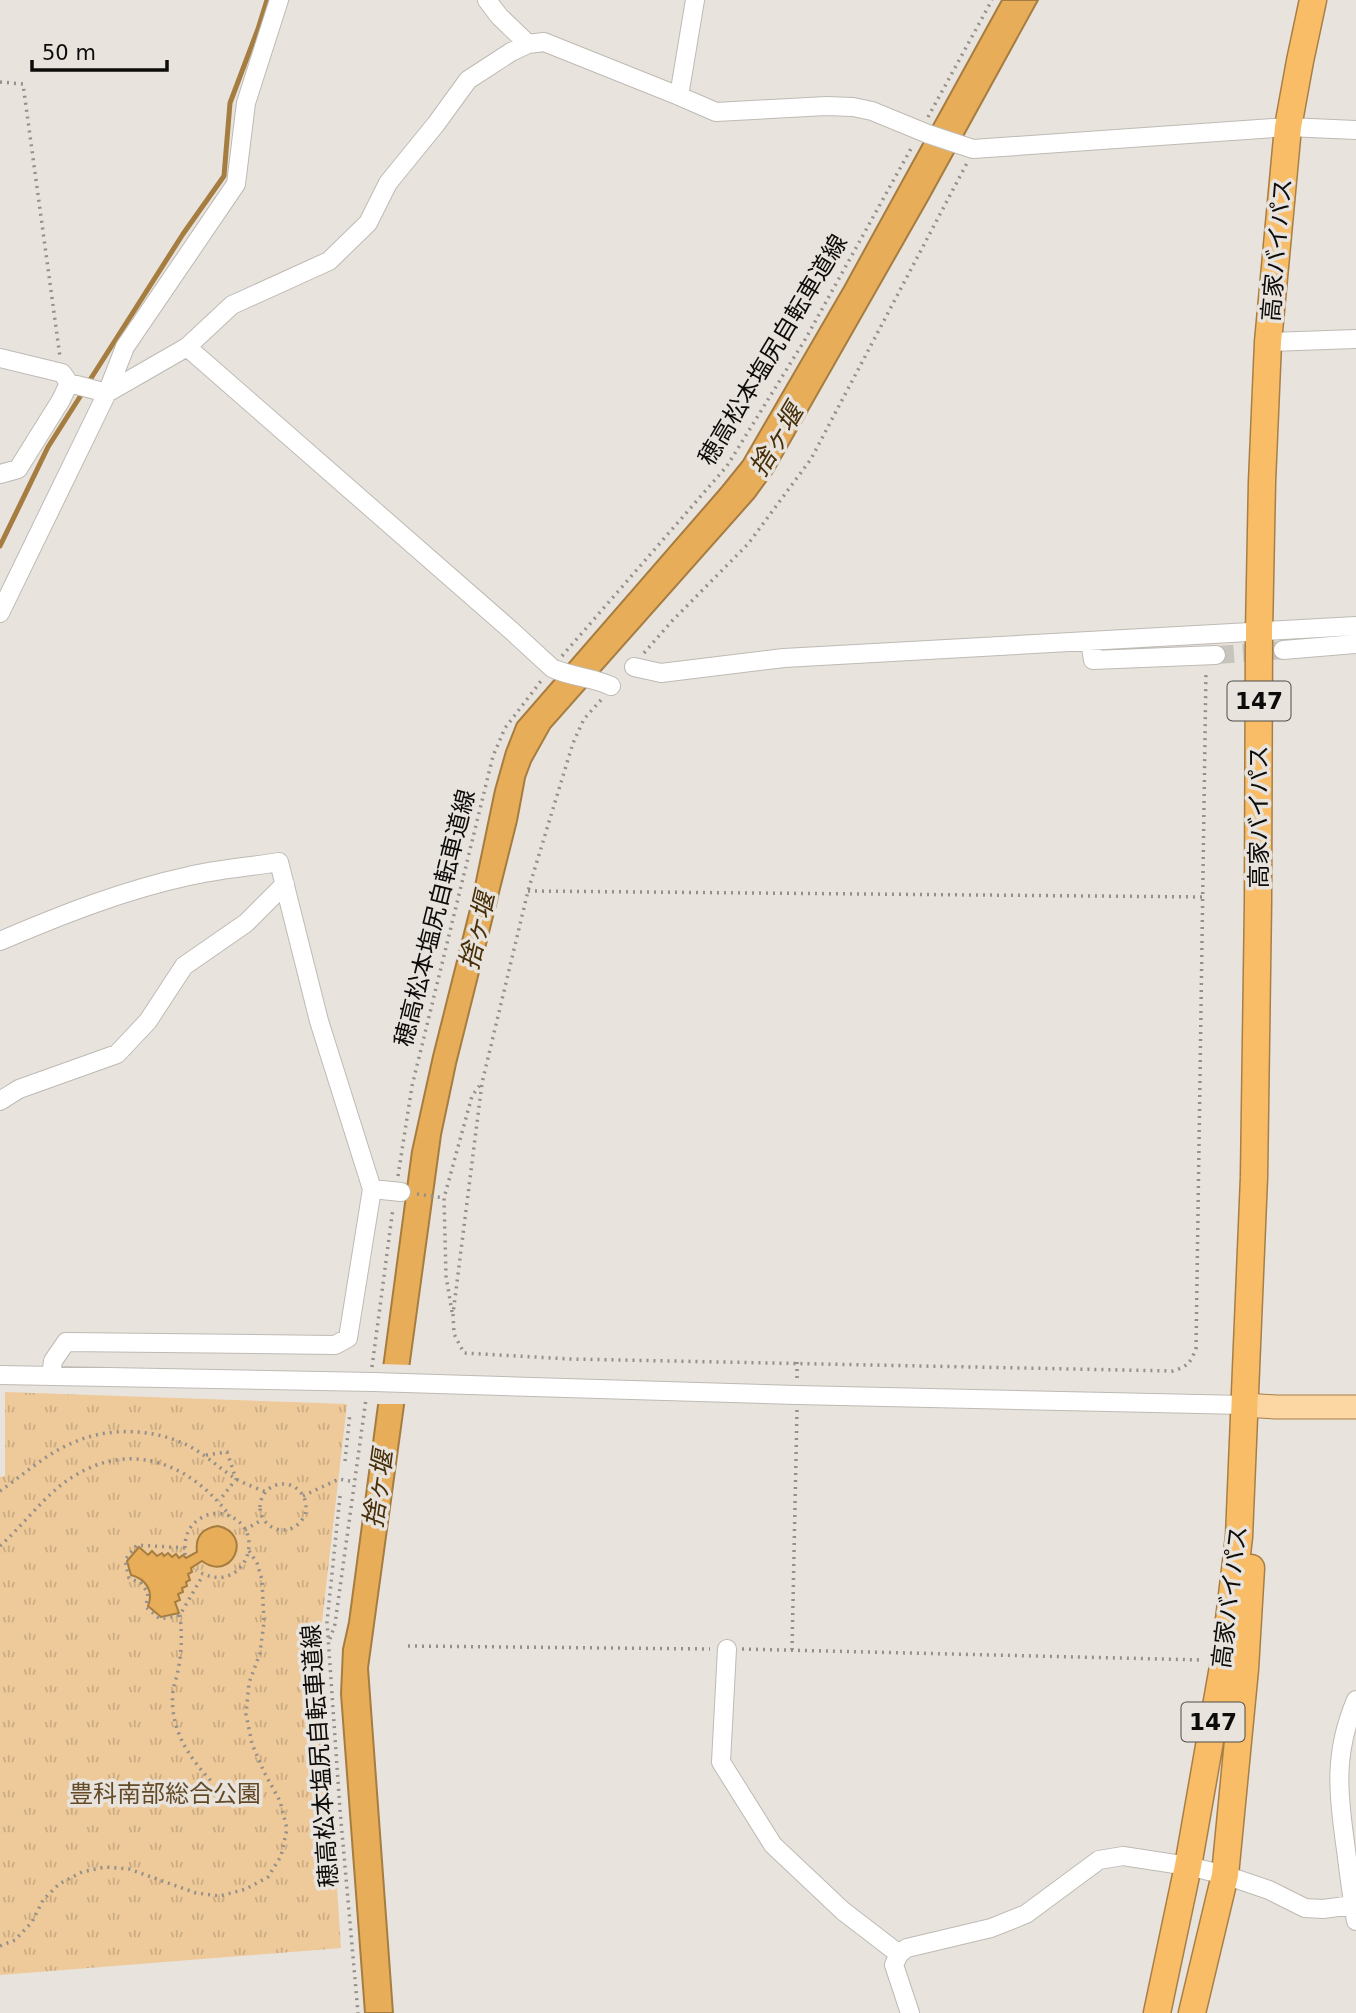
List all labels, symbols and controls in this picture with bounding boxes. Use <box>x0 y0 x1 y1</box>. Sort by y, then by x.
scale bar <box>32 28 166 72</box>
text: 50 m <box>42 41 96 65</box>
street label: 高家バイパス <box>1257 177 1297 323</box>
street label: 穂高松本塩尻自転車道線 <box>693 230 853 470</box>
water label: 捨ヶ堰 <box>743 395 811 481</box>
road number: 147 <box>1228 681 1290 720</box>
street label: 高家バイパス <box>1245 745 1273 889</box>
street label: 穂高松本塩尻自転車道線 <box>389 787 481 1049</box>
water label: 捨ヶ堰 <box>454 886 501 972</box>
water label: 捨ヶ堰 <box>358 1444 399 1530</box>
street label: 高家バイパス <box>1207 1524 1253 1670</box>
street label: 穂高松本塩尻自転車道線 <box>297 1623 343 1889</box>
road number: 147 <box>1182 1702 1244 1742</box>
park label: 豊科南部総合公園 <box>69 1780 261 1808</box>

